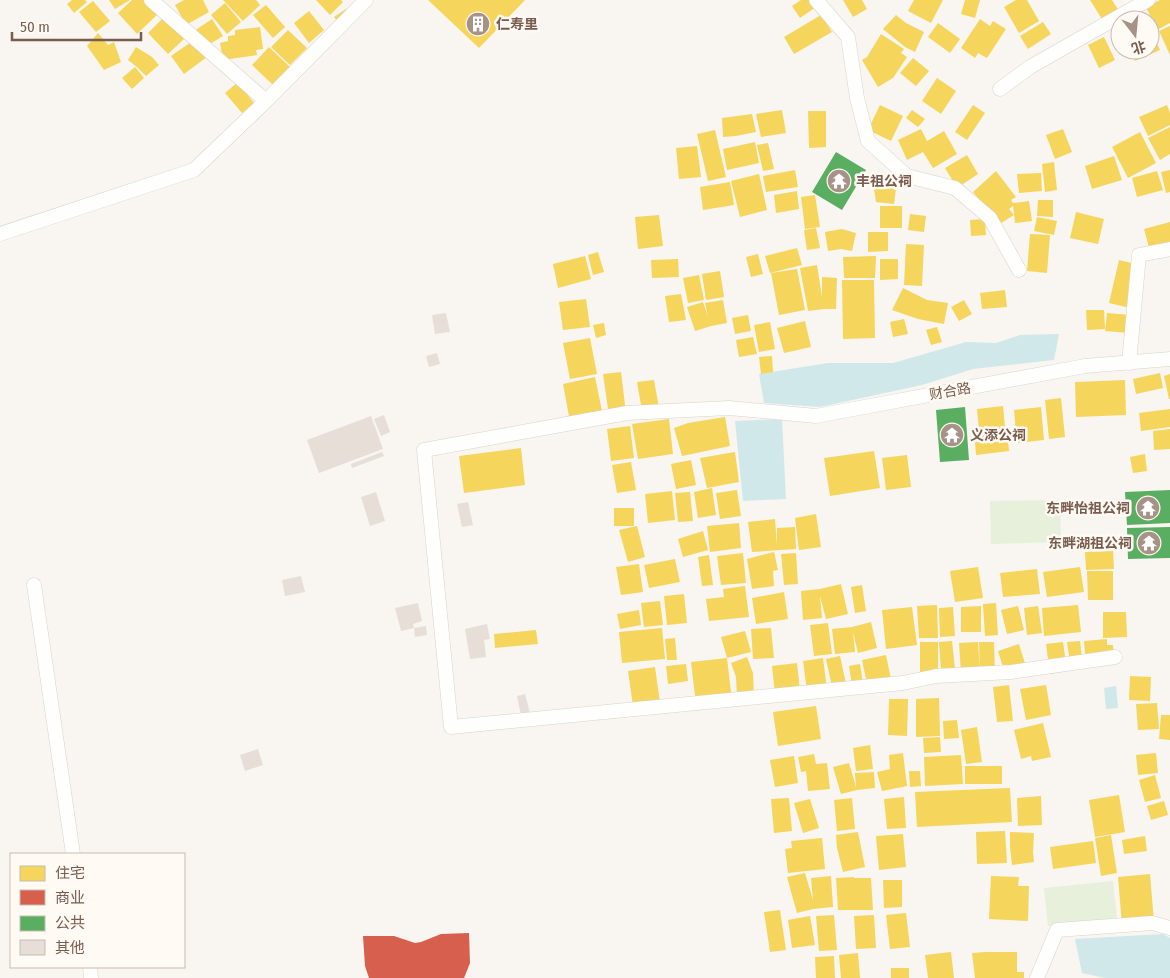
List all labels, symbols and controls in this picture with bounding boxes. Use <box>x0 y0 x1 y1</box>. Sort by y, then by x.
scale bar <box>12 10 141 42</box>
north arrow <box>1110 10 1160 60</box>
building icon: 仁寿里 <box>465 11 491 37</box>
place label: 仁寿里 <box>496 16 538 33</box>
text: 50 m <box>20 18 50 36</box>
text: 北 <box>1129 37 1148 57</box>
temple icon: 丰祖公祠 <box>826 168 852 194</box>
place label: 丰祖公祠 <box>856 173 912 190</box>
street label: 财合路 <box>928 379 972 404</box>
temple icon: 义添公祠 <box>939 422 965 448</box>
place label: 义添公祠 <box>970 427 1026 444</box>
temple icon: 东畔怡祖公祠 <box>1135 495 1161 521</box>
place label: 东畔怡祖公祠 <box>1046 500 1130 517</box>
temple icon: 东畔湖祖公祠 <box>1136 530 1162 556</box>
place label: 东畔湖祖公祠 <box>1048 535 1132 552</box>
legend <box>10 853 185 968</box>
text: 住宅 <box>55 864 85 882</box>
text: 商业 <box>55 889 85 907</box>
text: 公共 <box>55 914 85 932</box>
text: 其他 <box>55 939 85 957</box>

